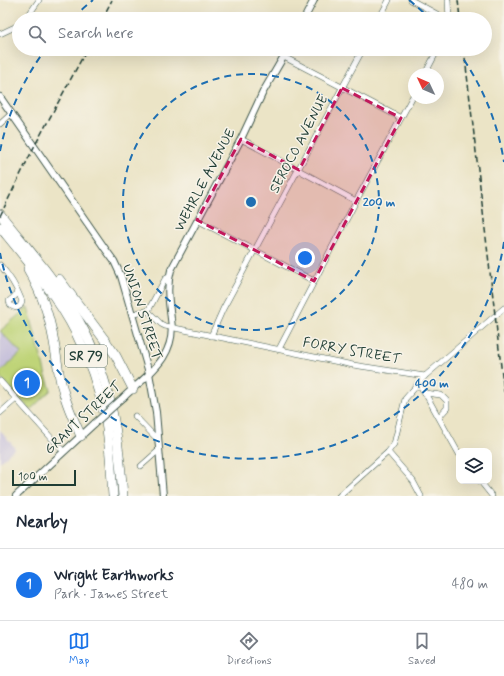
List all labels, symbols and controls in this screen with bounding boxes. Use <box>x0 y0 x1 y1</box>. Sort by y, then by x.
search box <box>12 12 492 56</box>
icon: search <box>26 23 48 45</box>
text: Search here <box>58 24 134 44</box>
north arrow <box>408 68 444 104</box>
street label: SEROCO AVENUE <box>266 92 332 196</box>
street label: WEHRLE AVENUE <box>170 125 240 235</box>
centre of rings <box>244 195 258 209</box>
text: 200 m <box>363 195 396 211</box>
your location <box>295 248 315 268</box>
street label: UNION STREET <box>118 262 166 362</box>
street label: FORRY STREET <box>301 334 403 369</box>
road number: SR 79 <box>65 345 107 367</box>
pin: 1 <box>14 368 40 398</box>
text: 400 m <box>415 376 449 392</box>
street label: GRANT STREET <box>41 377 126 458</box>
map controls <box>456 448 492 484</box>
button: layers <box>456 448 492 484</box>
scale bar <box>12 468 76 487</box>
text: 100 m <box>18 470 48 484</box>
text: Nearby <box>16 511 68 533</box>
text: Wright Earthworks <box>54 566 174 586</box>
text: 1 <box>26 576 32 593</box>
text: 480 m <box>452 576 488 593</box>
text: Park · James Street <box>54 586 168 603</box>
tab: Map <box>68 630 90 668</box>
tab: Directions <box>226 630 272 668</box>
tab: Saved <box>408 630 436 668</box>

